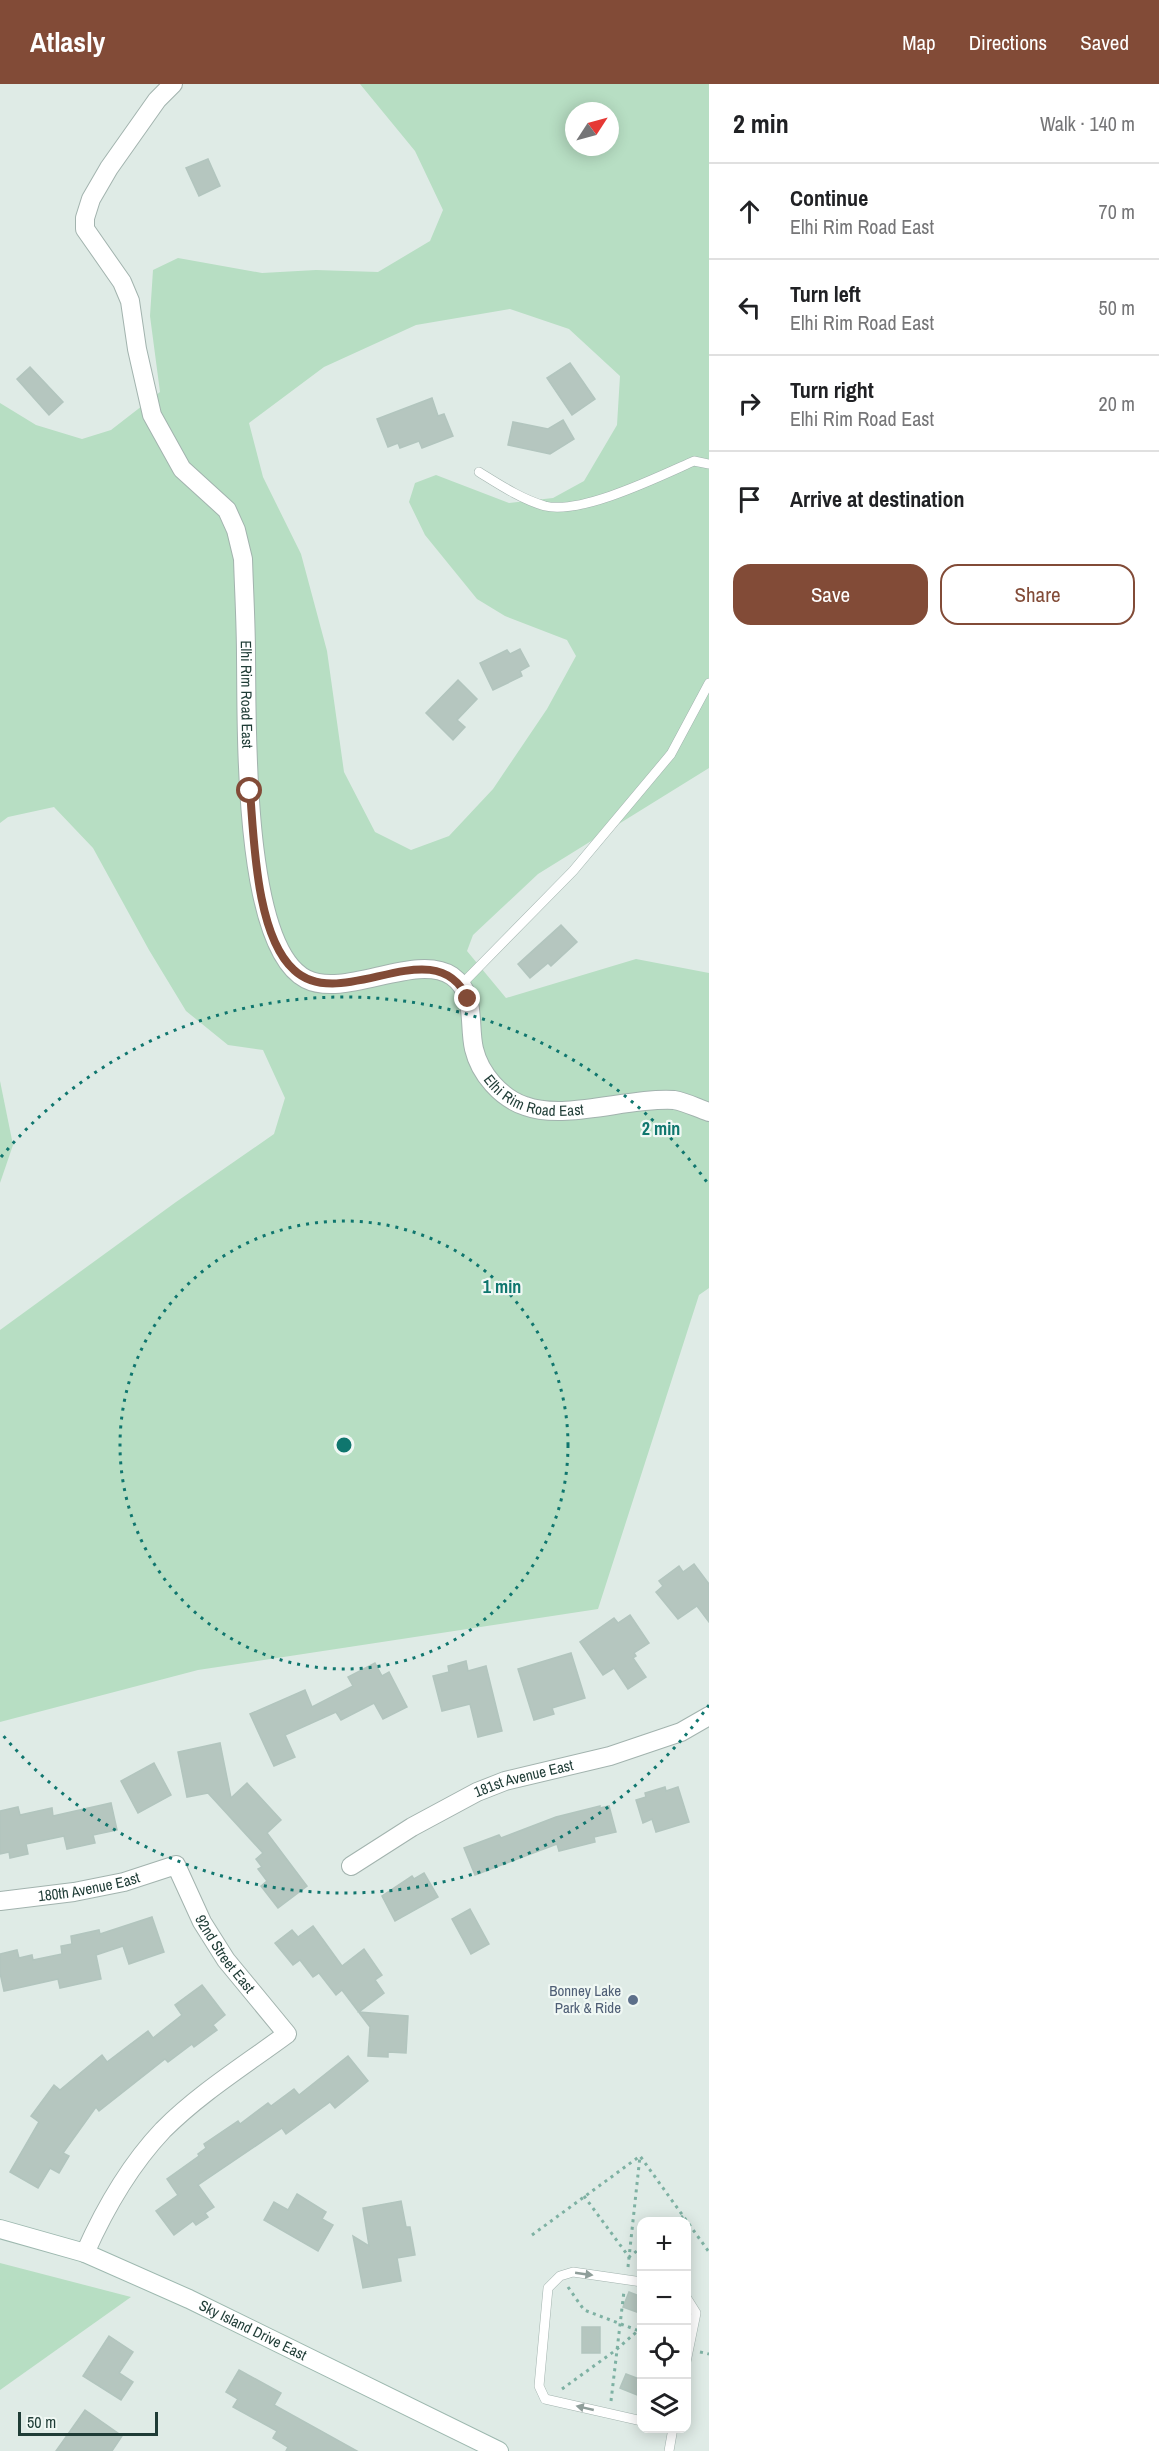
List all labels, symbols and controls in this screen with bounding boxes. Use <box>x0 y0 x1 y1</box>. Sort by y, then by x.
text: Atlasly <box>30 23 105 61</box>
text: Map <box>902 28 936 57</box>
text: Directions <box>969 28 1047 57</box>
text: Saved <box>1080 28 1129 57</box>
north arrow <box>565 102 619 156</box>
text: 2 min <box>733 106 789 141</box>
text: Walk · 140 m <box>1040 110 1135 137</box>
text: Continue <box>790 183 868 213</box>
icon: ahead <box>733 195 766 228</box>
text: 70 m <box>1099 198 1135 225</box>
text: Elhi Rim Road East <box>790 213 934 240</box>
text: Turn left <box>790 279 861 309</box>
icon: left <box>733 291 766 324</box>
text: 50 m <box>1099 294 1135 321</box>
text: Elhi Rim Road East <box>790 309 934 336</box>
text: Turn right <box>790 375 874 405</box>
icon: right <box>733 387 766 420</box>
text: 20 m <box>1099 390 1135 417</box>
text: Elhi Rim Road East <box>790 405 934 432</box>
icon: arrive <box>733 483 766 516</box>
text: Arrive at destination <box>790 484 964 514</box>
button: Save <box>733 564 928 625</box>
button: Share <box>940 564 1135 625</box>
street label: Elhi Rim Road East <box>236 640 258 749</box>
route start <box>236 777 262 803</box>
route end <box>454 985 480 1011</box>
street label: Elhi Rim Road East <box>479 1070 585 1121</box>
text: 2 min <box>642 1116 680 1141</box>
text: 1 min <box>483 1274 521 1299</box>
centre of rings <box>334 1435 354 1455</box>
street label: 181st Avenue East <box>471 1754 576 1802</box>
street label: 180th Avenue East <box>37 1866 143 1906</box>
street label: 92nd Street East <box>190 1911 260 1998</box>
place label: Bonney Lake Park & Ride <box>549 1980 621 2018</box>
marker: Bonney Lake Park & Ride <box>626 1993 640 2007</box>
map controls <box>637 2217 691 2433</box>
button: + <box>637 2217 691 2271</box>
one-way arrow <box>575 2269 594 2278</box>
button: − <box>637 2271 691 2325</box>
street label: Sky Island Drive East <box>195 2294 311 2365</box>
button: locate <box>637 2325 691 2379</box>
button: layers <box>637 2379 691 2433</box>
one-way arrow <box>575 2403 594 2412</box>
scale bar <box>18 2409 158 2436</box>
text: 50 m <box>27 2411 56 2433</box>

